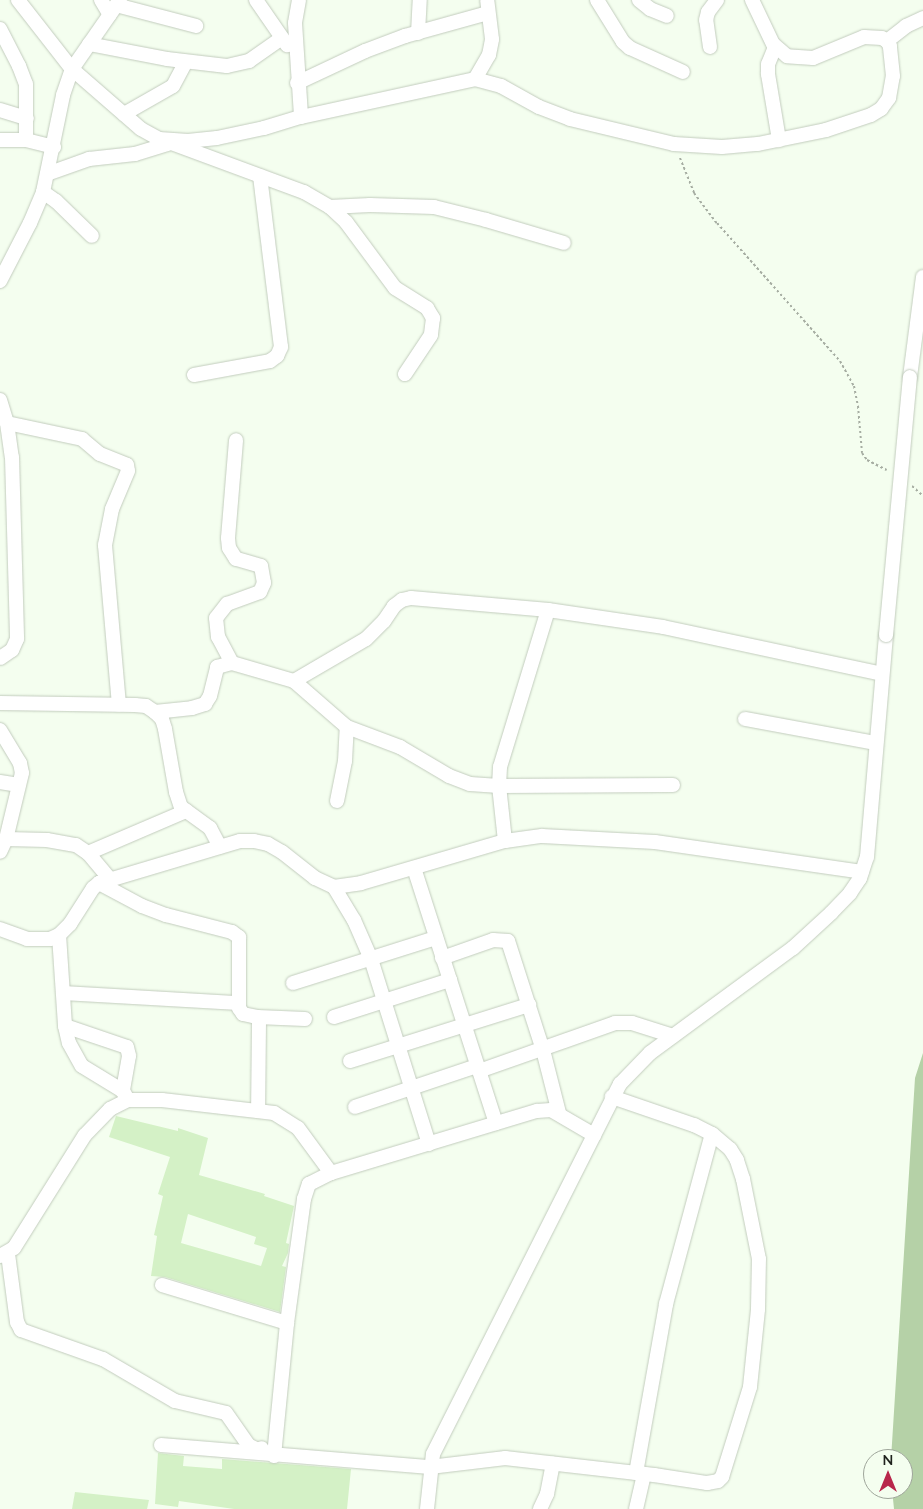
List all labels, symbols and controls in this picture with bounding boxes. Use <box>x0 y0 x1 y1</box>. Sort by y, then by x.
north arrow <box>863 1449 913 1499</box>
text: N <box>883 1451 893 1468</box>

